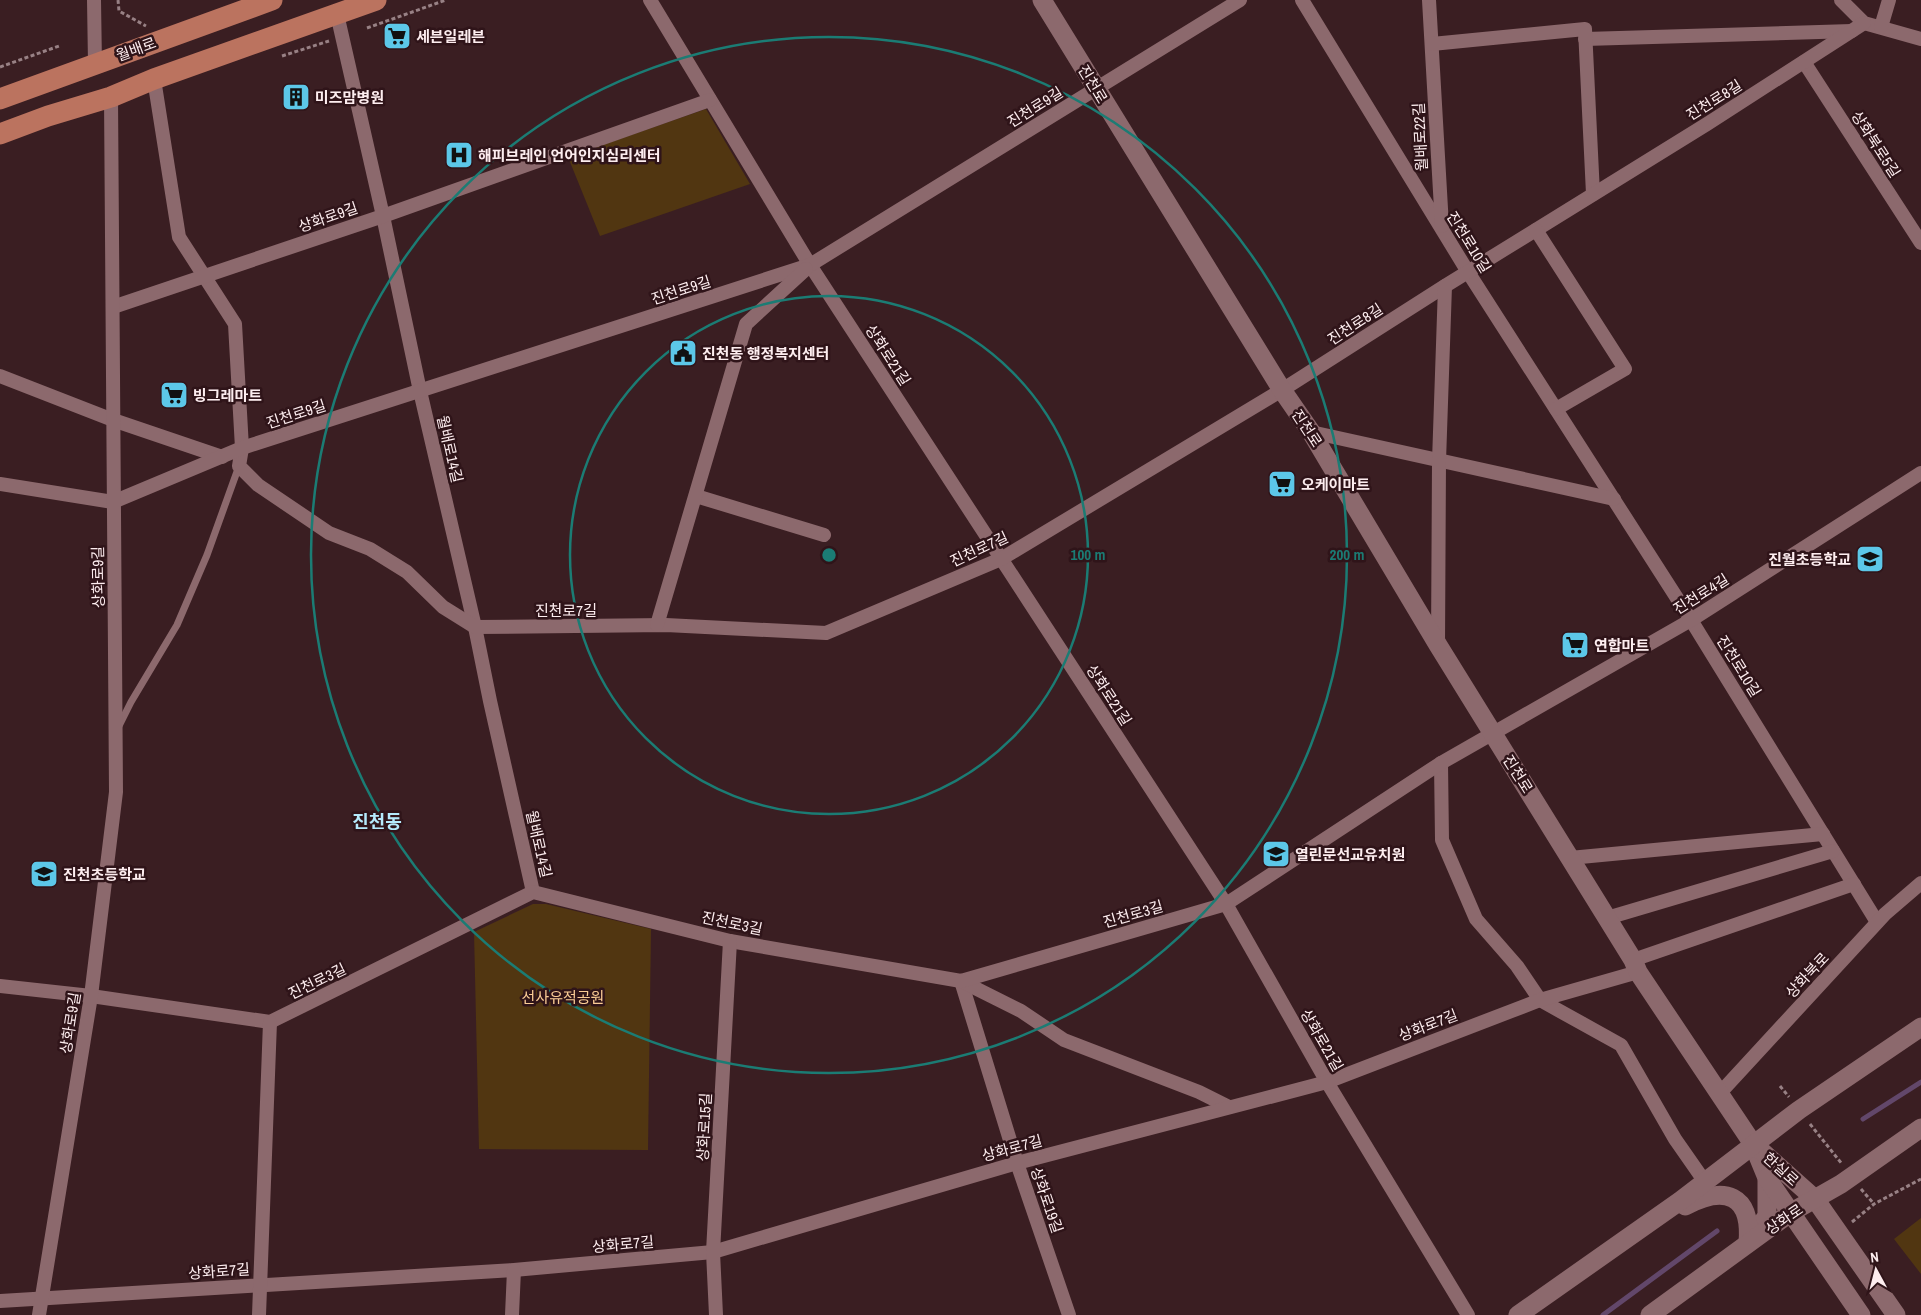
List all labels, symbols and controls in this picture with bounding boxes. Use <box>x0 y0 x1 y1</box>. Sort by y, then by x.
supermarket icon: 세븐일레븐 <box>382 21 412 51</box>
place label: 세븐일레븐 <box>416 26 485 47</box>
street label: 월배로 <box>113 32 159 66</box>
street label: 진천로 <box>1073 61 1113 107</box>
street label: 진천로8길 <box>1682 75 1746 125</box>
building icon: 미즈맘병원 <box>281 82 311 112</box>
street label: 진천로9길 <box>1003 82 1067 132</box>
place label: 미즈맘병원 <box>315 87 384 108</box>
street label: 월배로22길 <box>1408 102 1432 172</box>
street label: 상화북로5길 <box>1847 106 1905 182</box>
hospital icon: 해피브레인 언어인지심리센터 <box>444 140 474 170</box>
place label: 해피브레인 언어인지심리센터 <box>478 145 661 166</box>
street label: 상화로9길 <box>295 197 361 237</box>
street label: 진천로10길 <box>1442 207 1496 277</box>
street label: 진천로9길 <box>648 270 714 310</box>
street label: 진천로8길 <box>1323 298 1387 350</box>
street label: 상화로21길 <box>860 320 916 390</box>
public building icon: 진천동 행정복지센터 <box>668 338 698 368</box>
place label: 진천동 행정복지센터 <box>702 343 830 364</box>
supermarket icon: 빙그레마트 <box>159 380 189 410</box>
place label: 빙그레마트 <box>193 385 262 406</box>
street label: 진천로9길 <box>263 394 329 434</box>
street label: 진천로 <box>1287 405 1327 451</box>
street label: 월배로14길 <box>432 413 468 485</box>
supermarket icon: 오케이마트 <box>1267 469 1297 499</box>
place label: 오케이마트 <box>1301 474 1370 495</box>
street label: 진천로7길 <box>946 526 1012 572</box>
text: 100 m <box>1071 544 1105 565</box>
text: 200 m <box>1330 544 1364 565</box>
school or university icon: 진월초등학교 <box>1855 544 1885 574</box>
street label: 상화로9길 <box>87 546 109 608</box>
centre of rings <box>820 546 838 564</box>
place label: 진월초등학교 <box>1768 549 1851 570</box>
street label: 진천로4길 <box>1669 569 1733 619</box>
street label: 진천로7길 <box>535 600 597 621</box>
supermarket icon: 연합마트 <box>1560 630 1590 660</box>
street label: 진천로10길 <box>1712 631 1766 701</box>
place label: 연합마트 <box>1594 635 1649 656</box>
street label: 상화로21길 <box>1081 660 1137 730</box>
street label: 진천로 <box>1498 751 1538 797</box>
street label: 월배로14길 <box>521 808 557 880</box>
district label: 진천동 <box>352 809 402 834</box>
school or university icon: 열린문선교유치원 <box>1261 839 1291 869</box>
place label: 열린문선교유치원 <box>1295 844 1405 865</box>
school or university icon: 진천초등학교 <box>29 859 59 889</box>
place label: 진천초등학교 <box>63 864 146 885</box>
street label: 진천로3길 <box>1100 895 1166 933</box>
street label: 진천로3길 <box>699 906 765 940</box>
street label: 상화북로 <box>1780 948 1834 1002</box>
street label: 진천로3길 <box>285 958 349 1004</box>
park label: 선사유적공원 <box>522 987 604 1008</box>
street label: 상화로9길 <box>55 991 85 1055</box>
street label: 상화로7길 <box>1395 1004 1461 1046</box>
street label: 상화로21길 <box>1296 1005 1348 1075</box>
street label: 상화로15길 <box>692 1092 716 1162</box>
street label: 상화로7길 <box>979 1130 1045 1166</box>
street label: 한실로 <box>1759 1147 1803 1191</box>
street label: 상화로19길 <box>1026 1164 1068 1236</box>
street label: 상화로 <box>1761 1199 1807 1239</box>
street label: 상화로7길 <box>591 1231 655 1257</box>
north arrow <box>1851 1245 1901 1295</box>
text: N <box>1869 1248 1880 1267</box>
street label: 상화로7길 <box>187 1258 251 1284</box>

